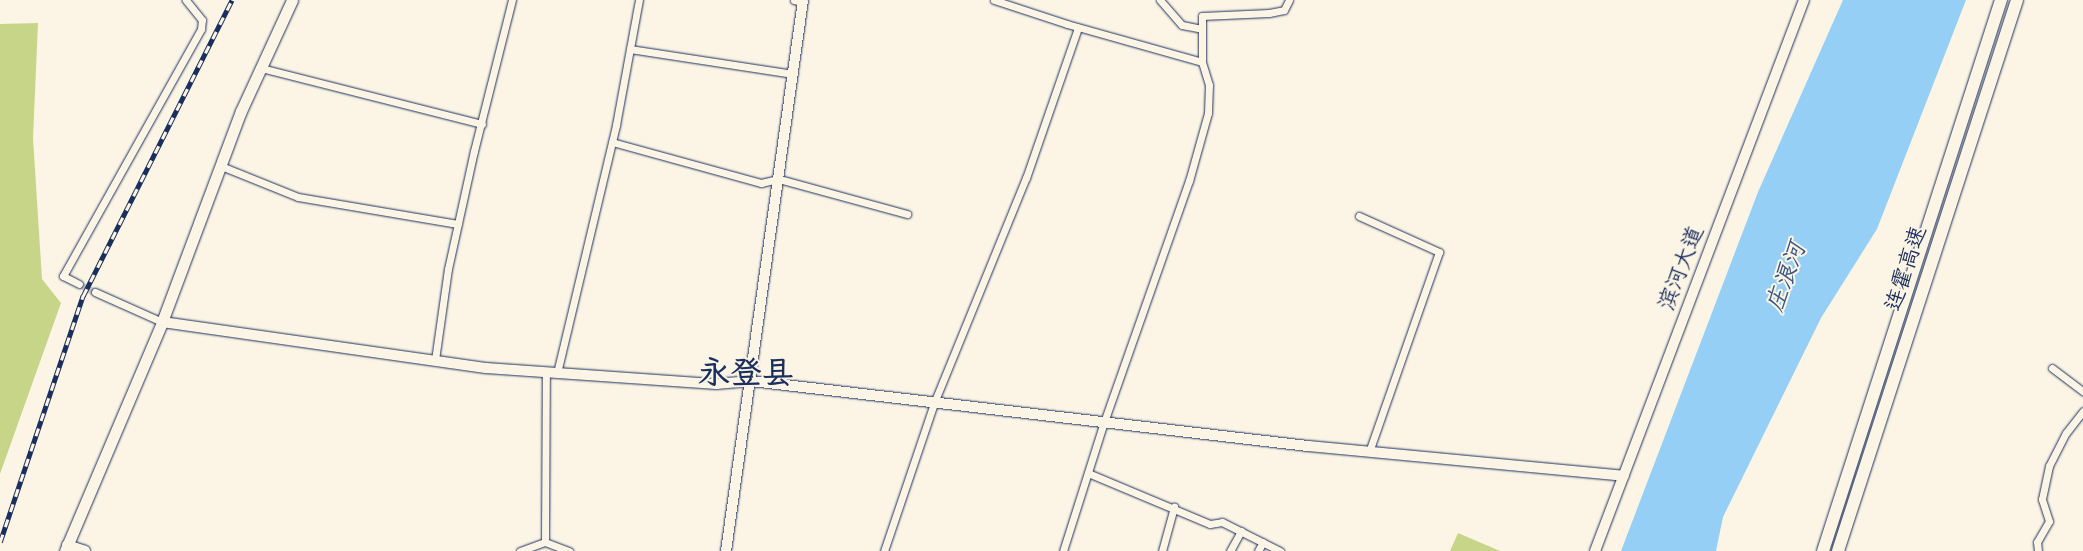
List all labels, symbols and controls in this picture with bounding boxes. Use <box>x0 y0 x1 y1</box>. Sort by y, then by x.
street label: 滨河大道 <box>1655 223 1711 315</box>
street label: 连霍高速 <box>1882 223 1934 315</box>
water label: 庄浪河 <box>1762 239 1814 317</box>
district label: 永登县 <box>698 357 794 395</box>

